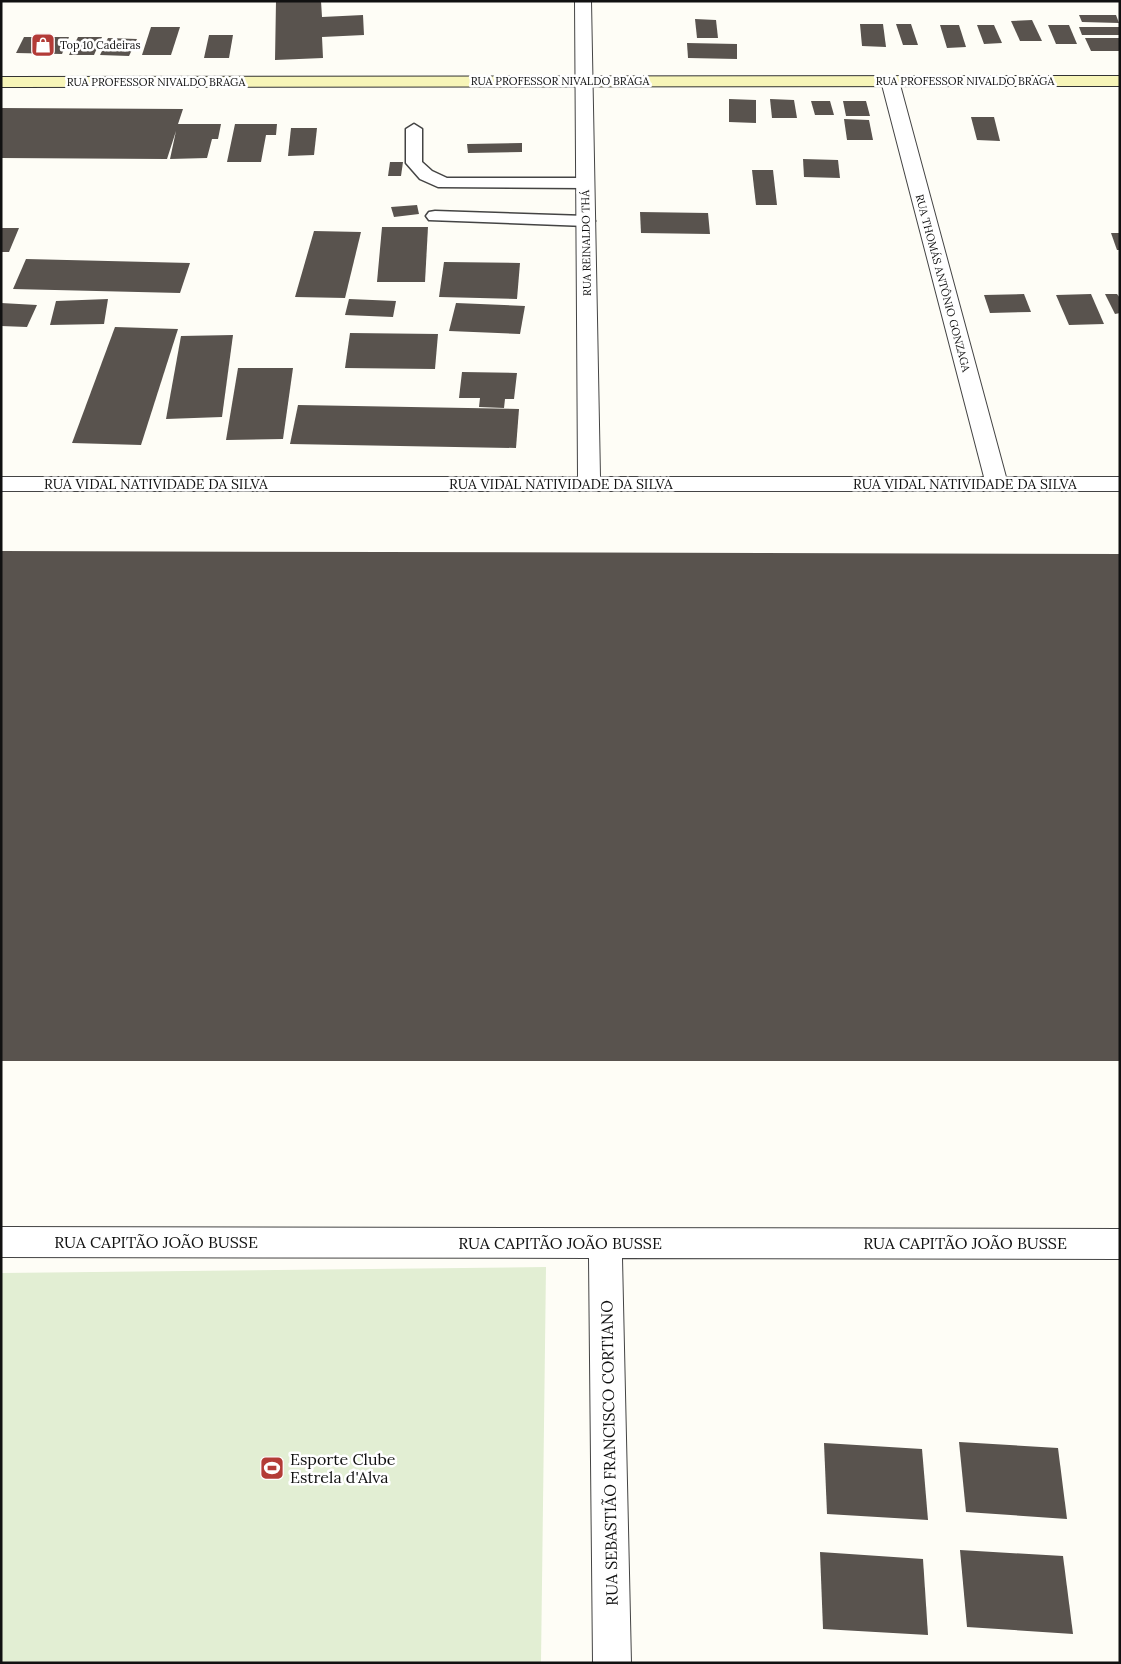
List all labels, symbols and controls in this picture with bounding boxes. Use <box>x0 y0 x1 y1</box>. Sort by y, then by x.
shop icon: Top 10 Cadeiras <box>30 32 56 58</box>
place label: Top 10 Cadeiras <box>60 38 141 52</box>
street label: RUA PROFESSOR NIVALDO BRAGA <box>471 74 650 88</box>
street label: RUA PROFESSOR NIVALDO BRAGA <box>876 74 1055 88</box>
street label: RUA PROFESSOR NIVALDO BRAGA <box>67 75 246 89</box>
street label: RUA REINALDO THÁ <box>578 189 594 296</box>
street label: RUA THOMÁS ANTÔNIO GONZAGA <box>912 193 974 375</box>
street label: RUA VIDAL NATIVIDADE DA SILVA <box>44 475 268 493</box>
street label: RUA VIDAL NATIVIDADE DA SILVA <box>449 475 673 493</box>
street label: RUA VIDAL NATIVIDADE DA SILVA <box>853 475 1077 493</box>
street label: RUA CAPITÃO JOÃO BUSSE <box>54 1232 258 1252</box>
street label: RUA CAPITÃO JOÃO BUSSE <box>458 1233 662 1253</box>
street label: RUA CAPITÃO JOÃO BUSSE <box>863 1233 1067 1253</box>
street label: RUA SEBASTIÃO FRANCISCO CORTIANO <box>596 1300 622 1606</box>
place label: Esporte Clube Estrela d'Alva <box>290 1449 396 1487</box>
sports icon: Esporte Clube Estrela d'Alva <box>259 1455 285 1481</box>

